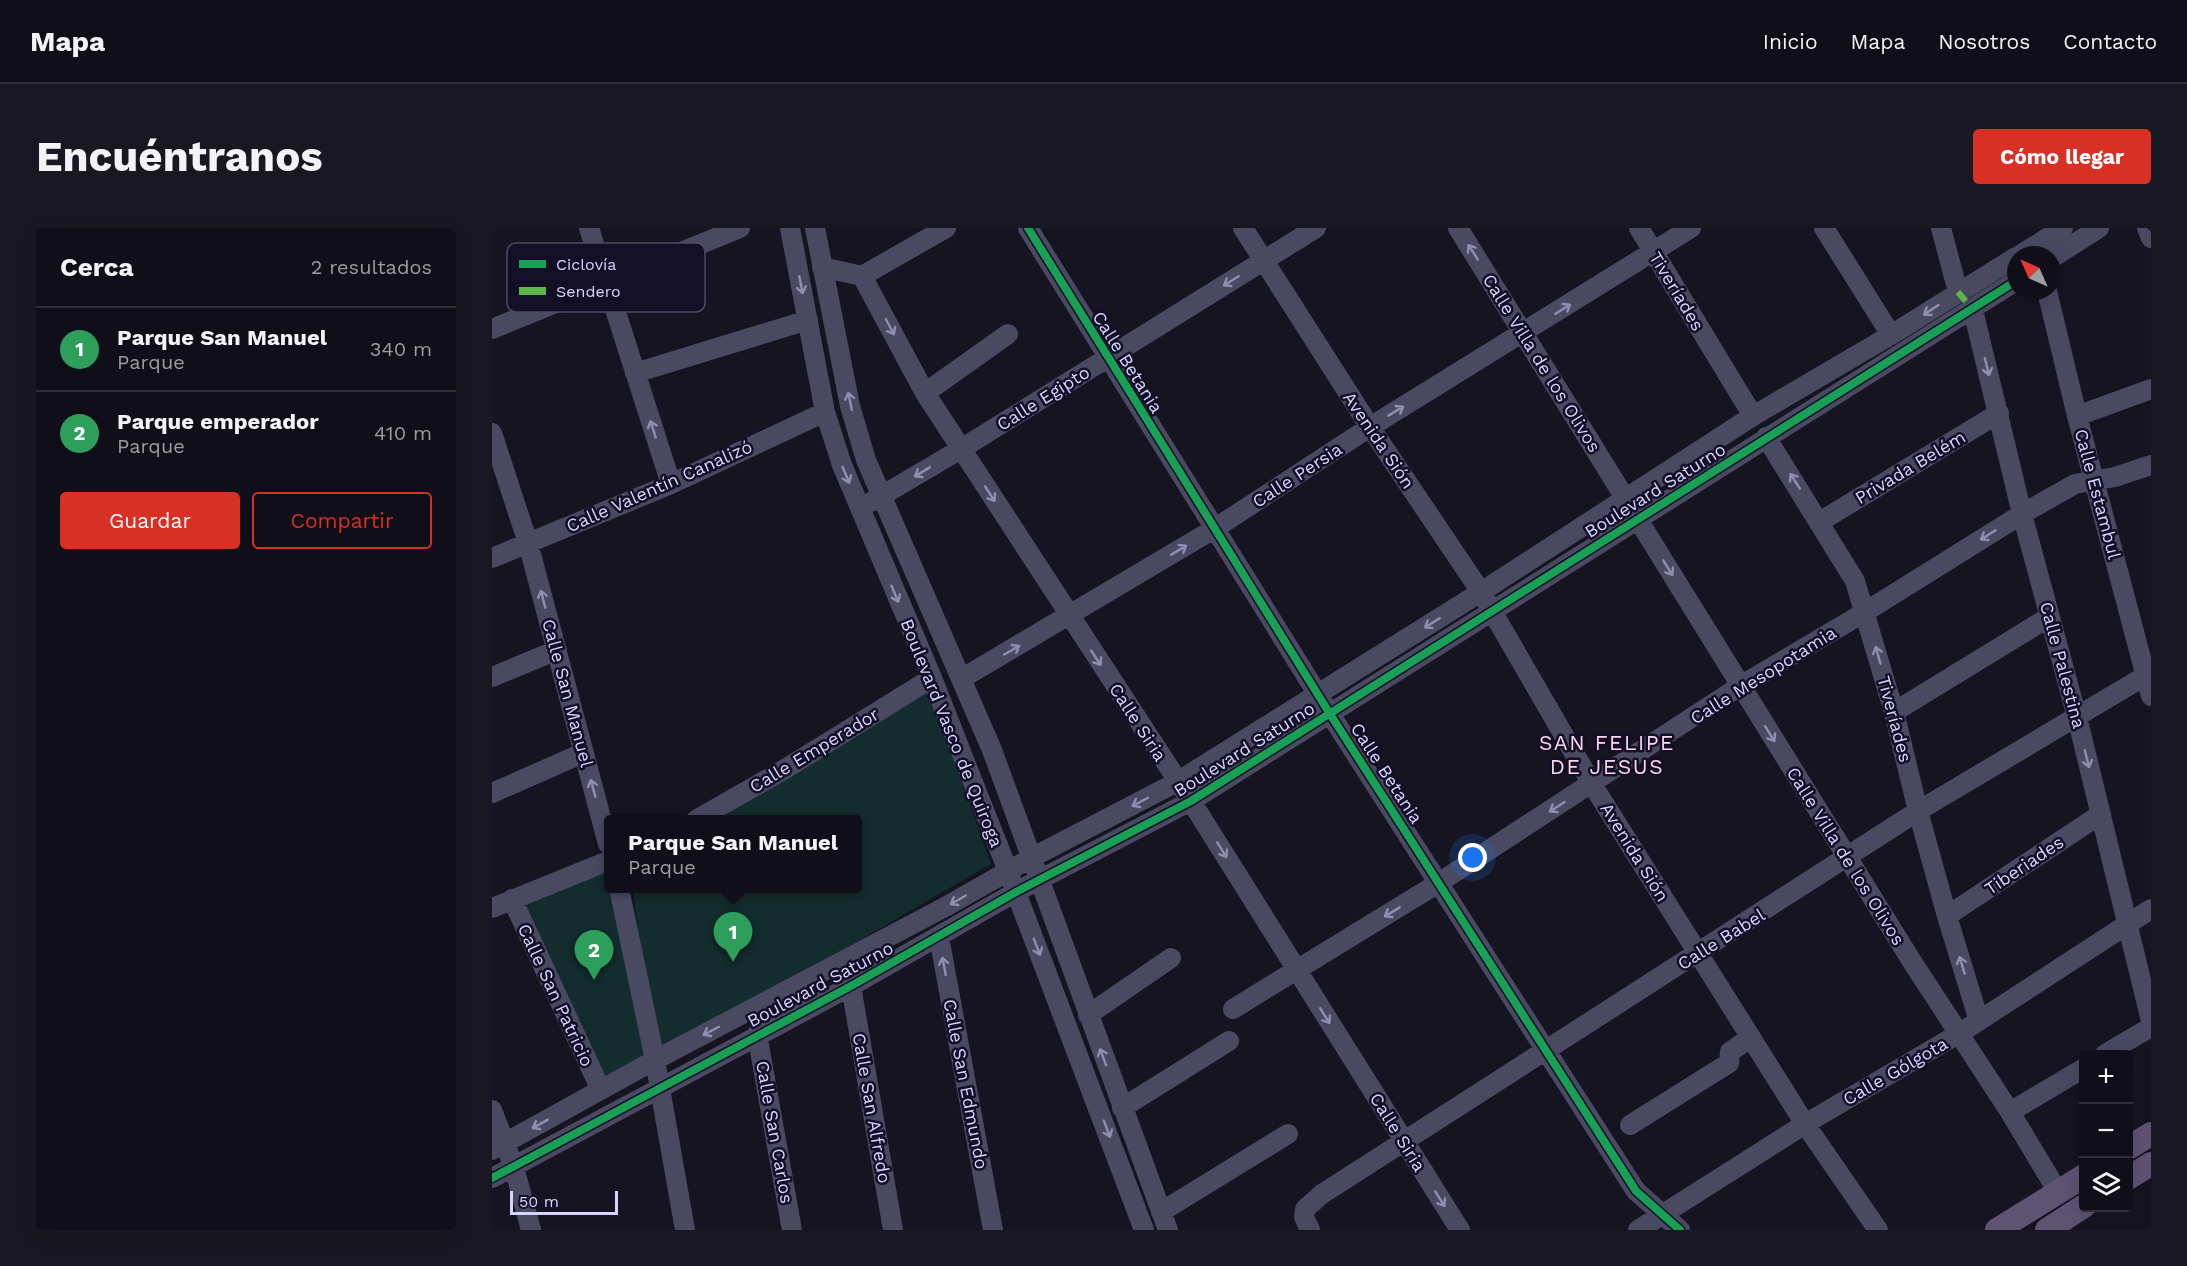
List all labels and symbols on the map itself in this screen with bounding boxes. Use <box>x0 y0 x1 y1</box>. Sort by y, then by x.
legend <box>507 243 705 312</box>
one-way arrow <box>1467 244 1479 261</box>
north arrow <box>2007 246 2061 300</box>
street label: Tiveríades <box>1645 248 1709 334</box>
text: Ciclovía <box>556 255 616 274</box>
street label: Calle Villa de los Olivos <box>1479 270 1605 456</box>
one-way arrow <box>796 275 807 295</box>
one-way arrow <box>1223 276 1240 288</box>
text: Sendero <box>556 282 621 301</box>
one-way arrow <box>1554 303 1571 315</box>
one-way arrow <box>1923 304 1939 316</box>
street label: Calle Betania <box>1088 307 1168 417</box>
one-way arrow <box>885 318 896 336</box>
one-way arrow <box>1982 357 1994 376</box>
street label: Calle Egipto <box>993 361 1093 435</box>
street label: Avenida Sión <box>1339 388 1419 492</box>
one-way arrow <box>843 392 855 411</box>
one-way arrow <box>1388 405 1405 417</box>
one-way arrow <box>647 420 658 439</box>
street label: Privada Belém <box>1851 426 1969 508</box>
street label: Calle Estambul <box>2071 427 2126 562</box>
street label: Calle Valentín Canalizó <box>563 435 755 537</box>
street label: Calle Persia <box>1248 438 1346 512</box>
street label: Boulevard Saturno <box>1581 438 1729 542</box>
one-way arrow <box>841 465 852 483</box>
one-way arrow <box>914 466 931 478</box>
one-way arrow <box>1788 473 1800 490</box>
one-way arrow <box>983 486 996 503</box>
one-way arrow <box>1980 530 1997 542</box>
one-way arrow <box>1170 543 1187 555</box>
one-way arrow <box>1662 559 1674 576</box>
one-way arrow <box>890 585 901 603</box>
one-way arrow <box>537 590 549 609</box>
street label: Calle Palestina <box>2036 599 2090 731</box>
street label: Boulevard Vasco de Quiroga <box>896 616 1008 850</box>
street label: Calle San Manuel <box>538 617 598 770</box>
one-way arrow <box>1424 618 1441 630</box>
street label: Calle Mesopotamia <box>1686 622 1840 728</box>
one-way arrow <box>1003 644 1020 656</box>
one-way arrow <box>1872 646 1883 665</box>
one-way arrow <box>1090 649 1102 666</box>
street label: Tiveríades <box>1873 673 1917 765</box>
street label: Calle Siria <box>1105 679 1171 765</box>
street label: Boulevard Saturno <box>1170 697 1318 801</box>
street label: Calle Emperador <box>746 703 882 797</box>
street label: Calle Betania <box>1347 719 1427 827</box>
one-way arrow <box>1765 725 1777 742</box>
district label: SAN FELIPE DE JESUS <box>1539 730 1675 779</box>
one-way arrow <box>2082 749 2094 768</box>
street label: Calle Villa de los Olivos <box>1783 763 1909 949</box>
one-way arrow <box>587 779 598 798</box>
one-way arrow <box>1132 797 1150 808</box>
street label: Avenida Sión <box>1596 799 1674 905</box>
one-way arrow <box>1549 801 1565 813</box>
street label: Tiberiades <box>1981 831 2067 899</box>
one-way arrow <box>1216 841 1228 858</box>
your location <box>1458 843 1487 872</box>
one-way arrow <box>950 894 967 906</box>
street label: Calle Babel <box>1673 904 1769 974</box>
one-way arrow <box>1384 906 1401 918</box>
pin: 1 <box>714 912 752 962</box>
street label: Calle San Patricio <box>514 920 598 1070</box>
pin: 2 <box>574 930 614 980</box>
street label: Boulevard Saturno <box>743 937 897 1031</box>
one-way arrow <box>1032 937 1043 955</box>
one-way arrow <box>1956 956 1967 975</box>
one-way arrow <box>938 957 949 976</box>
street label: Calle San Edmundo <box>939 997 993 1171</box>
one-way arrow <box>1320 1007 1332 1024</box>
one-way arrow <box>703 1026 721 1037</box>
street label: Calle San Alfredo <box>848 1031 896 1185</box>
street label: Calle Gólgota <box>1839 1033 1951 1109</box>
one-way arrow <box>1097 1048 1108 1067</box>
street label: Calle San Carlos <box>752 1059 798 1205</box>
street label: Calle Siria <box>1366 1089 1430 1175</box>
one-way arrow <box>532 1118 549 1130</box>
one-way arrow <box>1102 1119 1113 1138</box>
scale bar <box>510 1188 618 1216</box>
one-way arrow <box>1434 1190 1446 1207</box>

